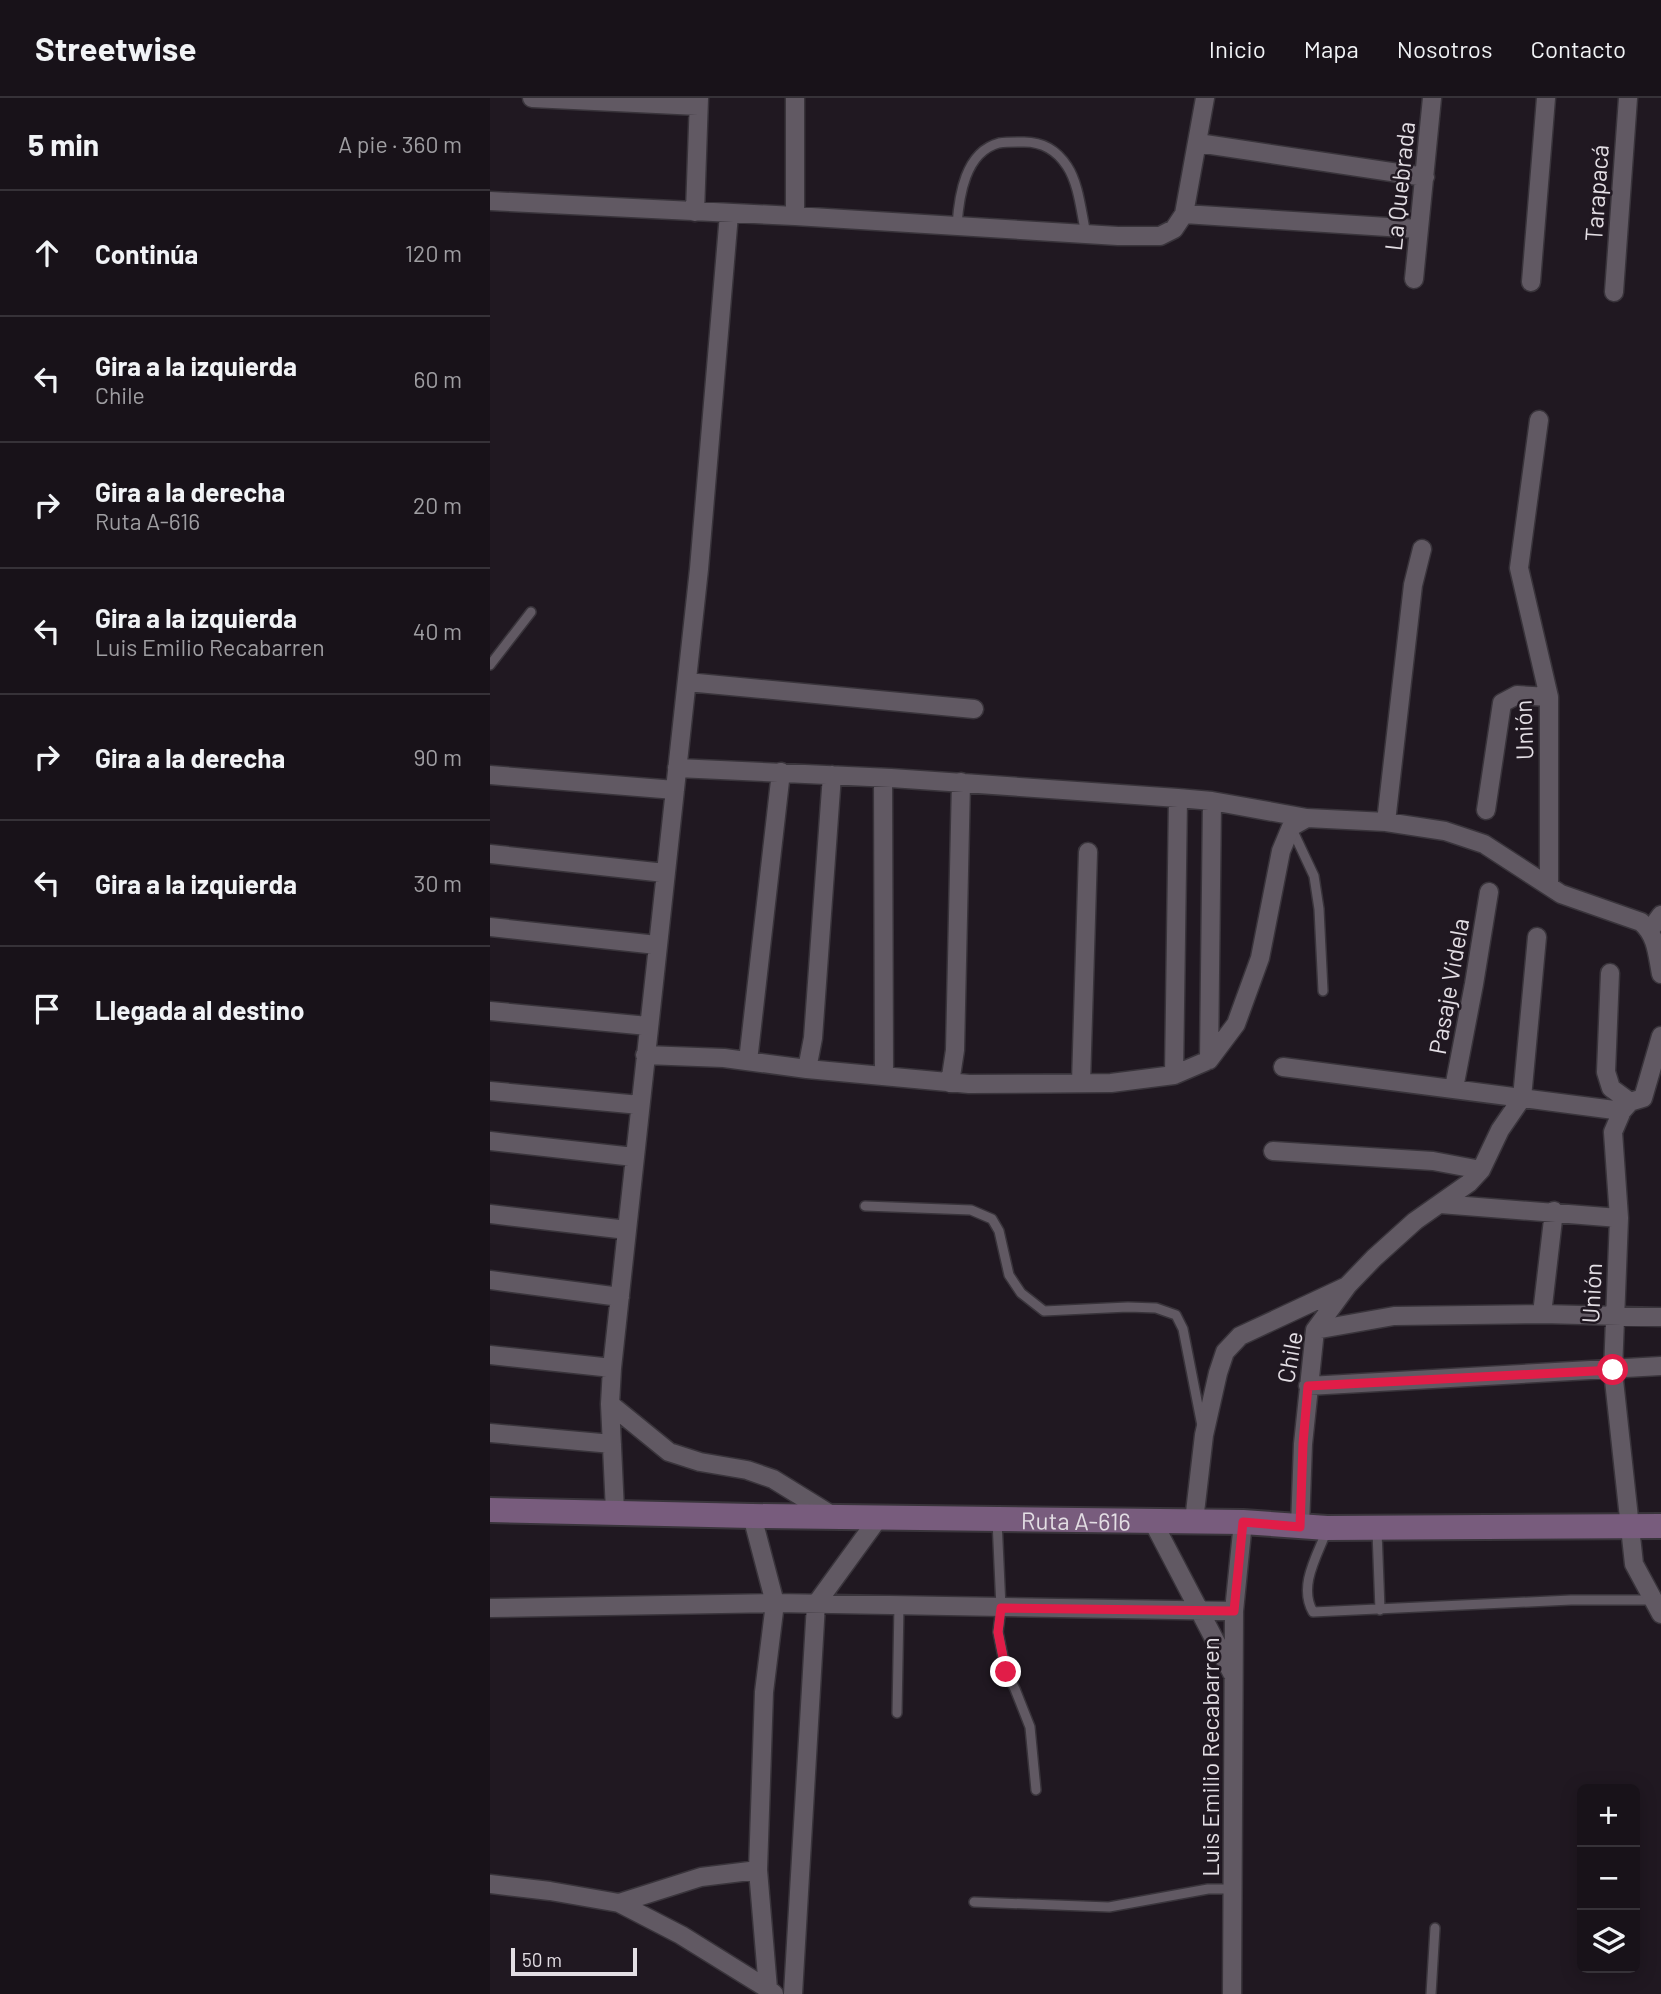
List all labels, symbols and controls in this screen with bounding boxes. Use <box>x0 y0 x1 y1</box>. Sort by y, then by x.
text: Streetwise <box>35 28 196 68</box>
text: Inicio <box>1209 34 1266 63</box>
text: Mapa <box>1304 34 1359 63</box>
text: Nosotros <box>1397 34 1493 63</box>
text: Contacto <box>1531 34 1626 63</box>
street label: La Quebrada <box>1378 120 1420 252</box>
text: 5 min <box>28 126 99 162</box>
text: A pie · 360 m <box>338 130 462 158</box>
street label: Tarapacá <box>1578 144 1614 242</box>
icon: ahead <box>28 234 66 272</box>
text: Continúa <box>95 238 198 269</box>
text: 120 m <box>405 239 462 267</box>
text: Gira a la izquierda <box>95 350 297 381</box>
icon: left <box>28 360 66 398</box>
text: 60 m <box>414 365 462 393</box>
text: Chile <box>95 381 145 409</box>
text: Gira a la derecha <box>95 476 285 507</box>
icon: right <box>28 486 66 524</box>
text: 20 m <box>413 491 462 519</box>
text: Ruta A-616 <box>95 507 200 535</box>
text: Gira a la izquierda <box>95 602 297 633</box>
icon: left <box>28 612 66 650</box>
text: 40 m <box>413 617 462 645</box>
text: Luis Emilio Recabarren <box>95 633 325 661</box>
street label: Unión <box>1507 699 1539 761</box>
icon: right <box>28 738 66 776</box>
text: Gira a la derecha <box>95 742 285 773</box>
text: 90 m <box>413 743 462 771</box>
icon: left <box>28 864 66 902</box>
text: Gira a la izquierda <box>95 868 297 899</box>
text: 30 m <box>414 869 462 897</box>
street label: Pasaje Videla <box>1422 916 1474 1056</box>
icon: arrive <box>28 990 66 1028</box>
text: Llegada al destino <box>95 994 304 1025</box>
street label: Unión <box>1575 1262 1607 1324</box>
street label: Chile <box>1270 1329 1308 1385</box>
route start <box>1597 1354 1628 1385</box>
street label: Ruta A-616 <box>1021 1505 1131 1535</box>
street label: Luis Emilio Recabarren <box>1195 1637 1224 1877</box>
route end <box>990 1656 1021 1687</box>
map controls <box>1577 1784 1640 1973</box>
button: + <box>1577 1784 1640 1847</box>
button: − <box>1577 1847 1640 1910</box>
button: layers <box>1577 1910 1640 1973</box>
scale bar <box>511 1945 637 1977</box>
text: 50 m <box>522 1948 562 1971</box>

